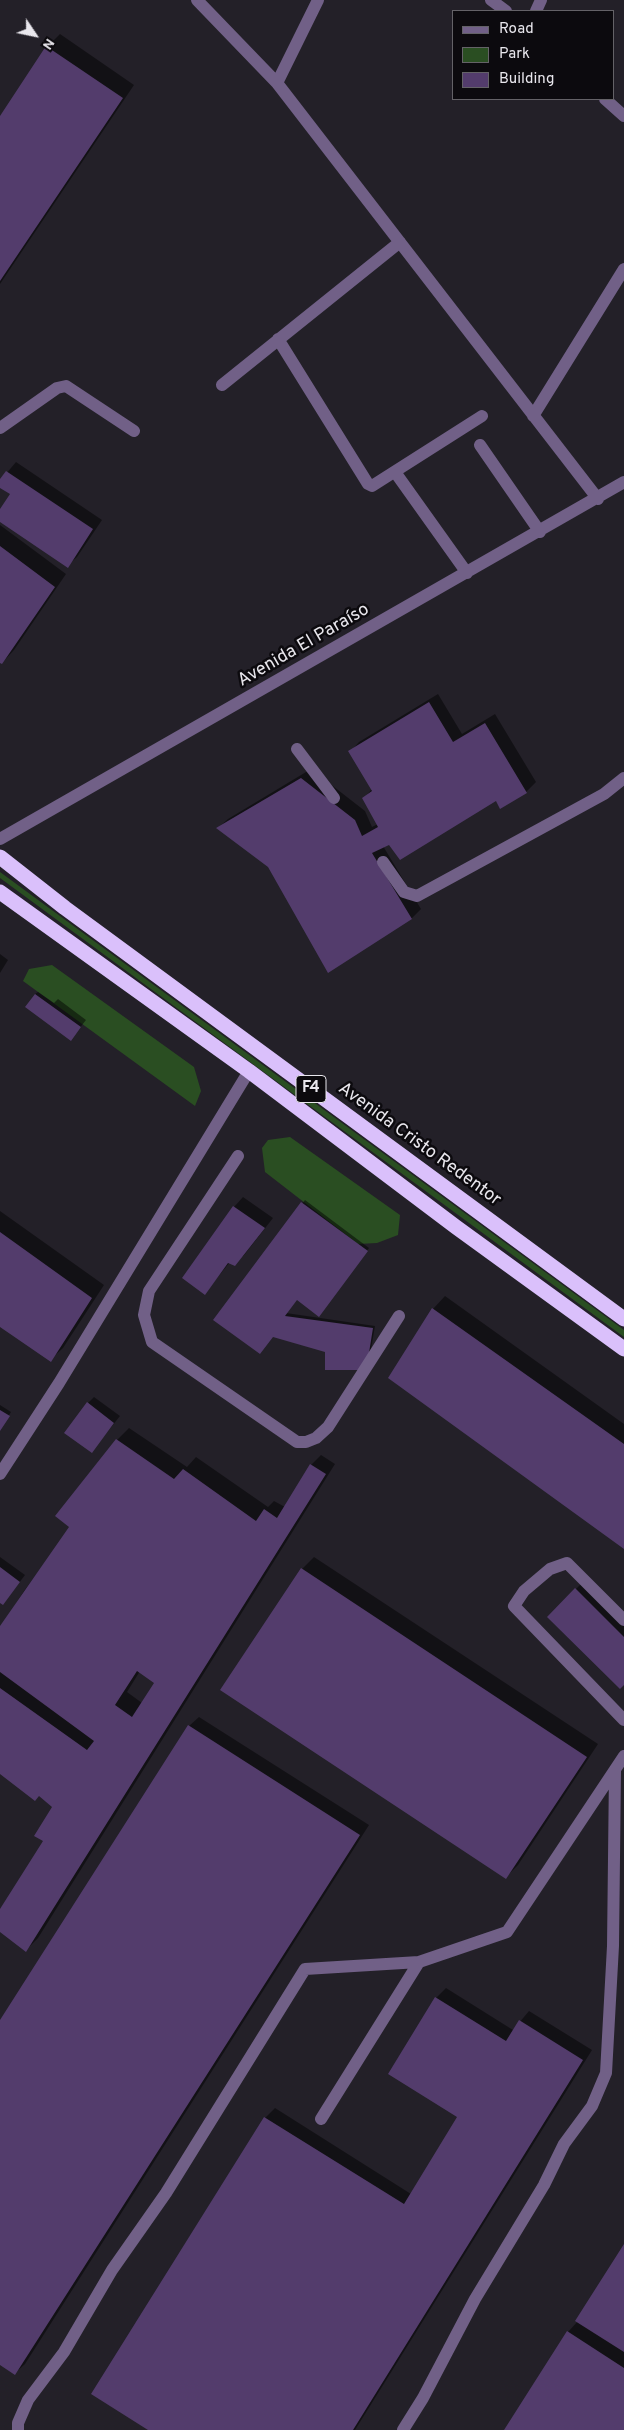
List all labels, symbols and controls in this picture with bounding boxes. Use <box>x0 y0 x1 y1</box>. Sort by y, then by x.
north arrow <box>10 10 60 60</box>
legend <box>452 10 614 100</box>
text: Road <box>499 20 534 39</box>
text: N <box>38 35 58 53</box>
text: Park <box>499 45 530 64</box>
text: Building <box>499 70 554 89</box>
street label: Avenida El Paraíso <box>234 600 374 692</box>
road number: F4 <box>296 1076 326 1102</box>
street label: Avenida Cristo Redentor <box>333 1079 505 1211</box>

